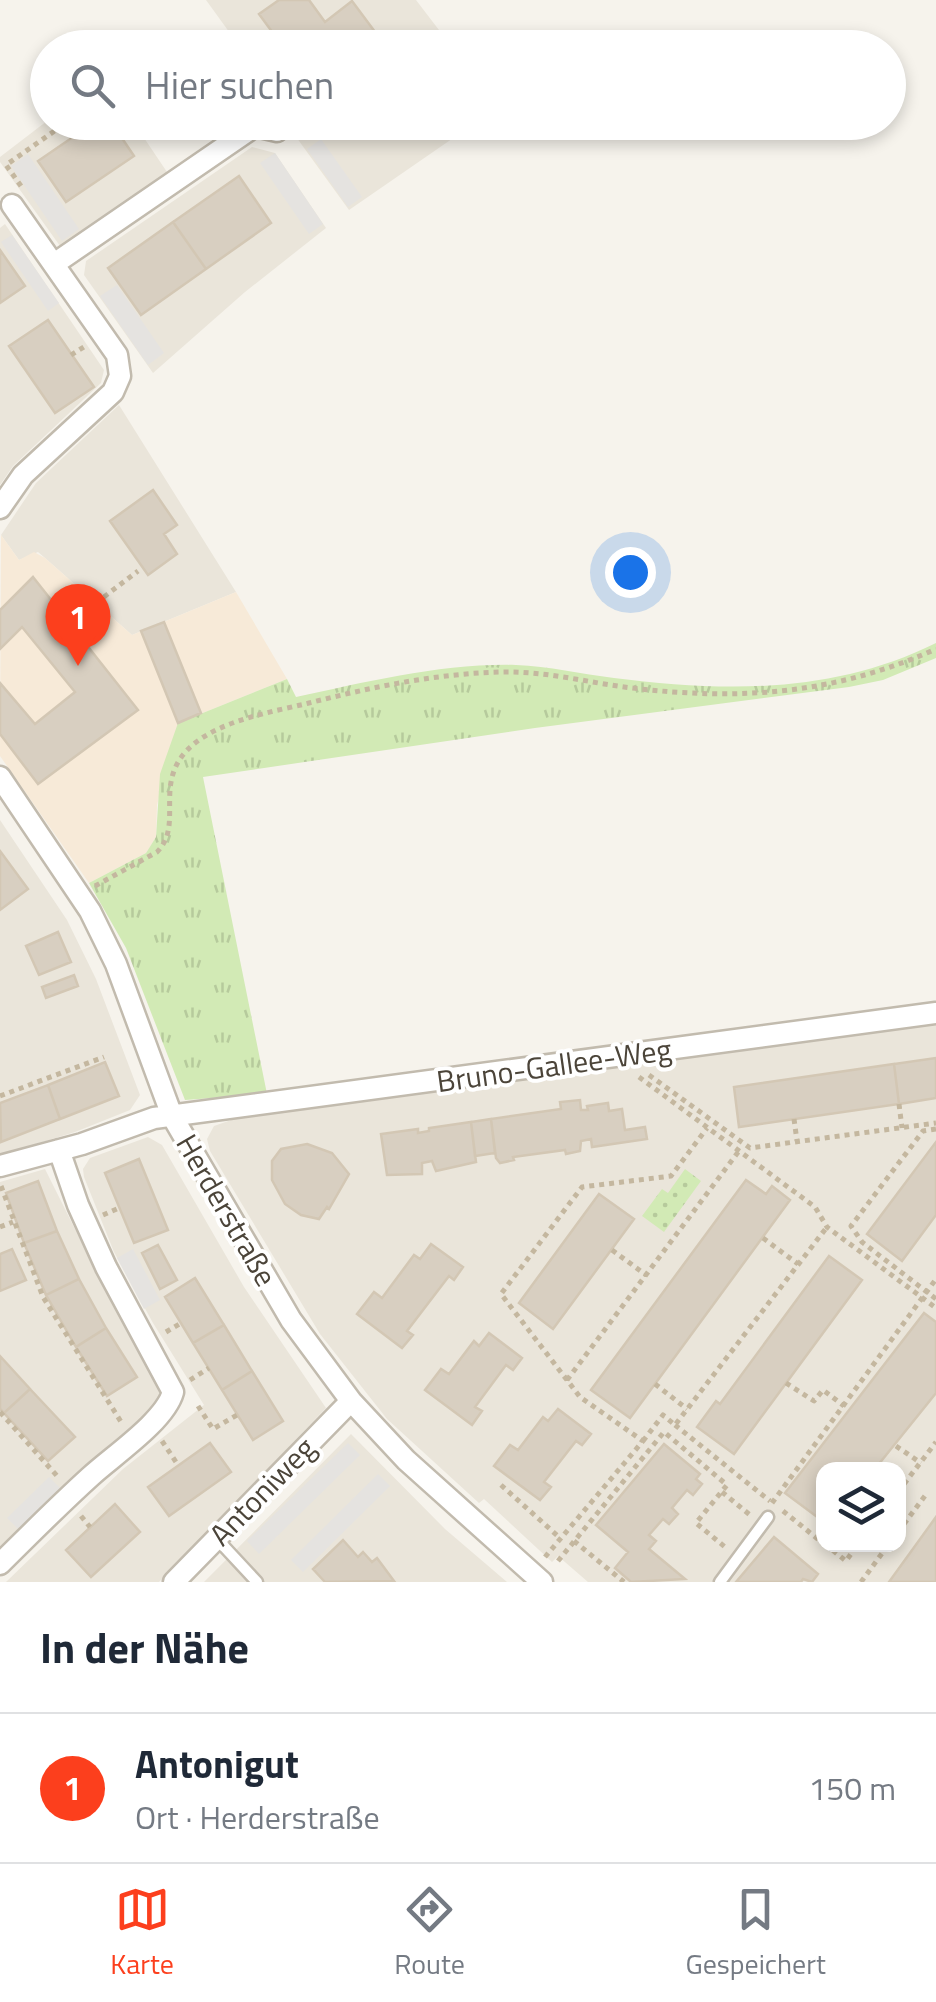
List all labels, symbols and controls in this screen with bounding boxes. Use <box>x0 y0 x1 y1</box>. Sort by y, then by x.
search box <box>30 30 906 140</box>
text: Hier suchen <box>145 56 334 114</box>
icon: search <box>65 58 120 113</box>
your location <box>605 547 656 598</box>
pin: 1 <box>46 584 110 666</box>
street label: Bruno-Gallee-Weg <box>434 1026 674 1104</box>
street label: Herderstraße <box>165 1125 289 1295</box>
street label: Antoniweg <box>198 1426 326 1556</box>
map controls <box>816 1462 906 1552</box>
button: layers <box>816 1462 906 1552</box>
text: In der Nähe <box>40 1615 249 1679</box>
text: Antonigut <box>135 1735 299 1793</box>
text: 1 <box>64 1764 81 1812</box>
text: 150 m <box>808 1764 896 1812</box>
text: Ort · Herderstraße <box>135 1793 380 1841</box>
tab: Karte <box>110 1882 174 1985</box>
tab: Route <box>394 1882 465 1985</box>
tab: Gespeichert <box>685 1882 826 1985</box>

